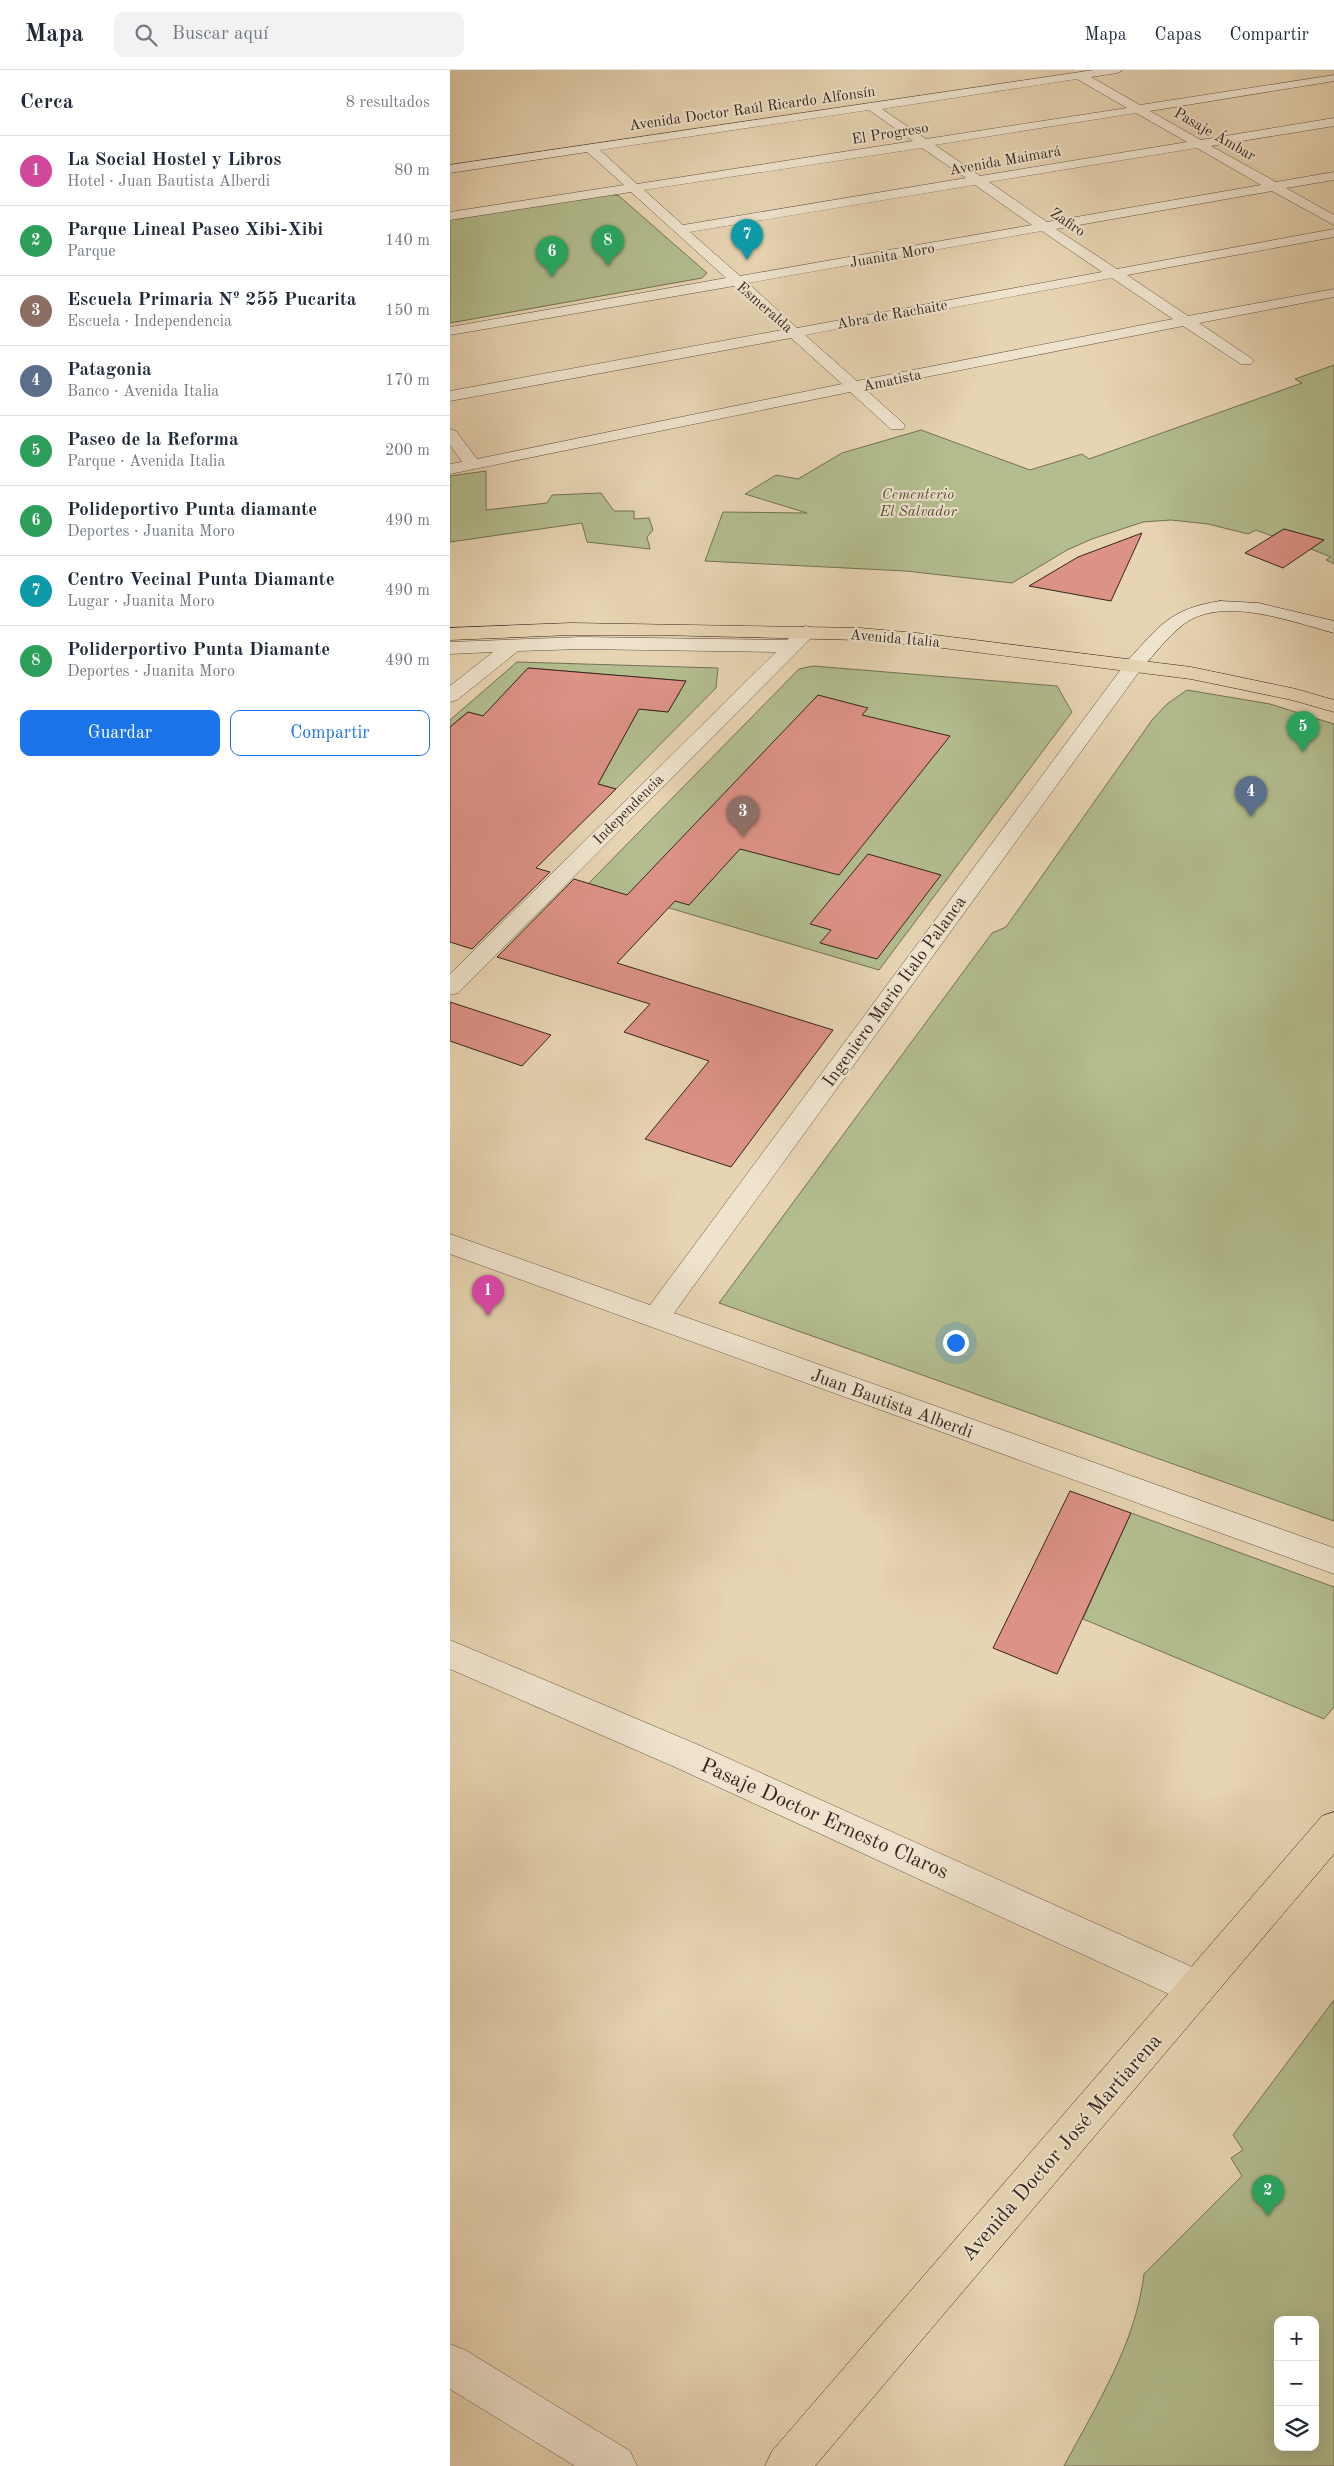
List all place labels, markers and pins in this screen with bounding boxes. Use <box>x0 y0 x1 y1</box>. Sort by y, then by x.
pin: 7 <box>731 219 763 260</box>
pin: 8 <box>592 225 624 266</box>
pin: 6 <box>536 236 568 277</box>
pin: 5 <box>1287 711 1319 752</box>
pin: 4 <box>1235 776 1267 817</box>
pin: 3 <box>727 796 759 837</box>
pin: 1 <box>472 1275 504 1316</box>
pin: 2 <box>1252 2175 1284 2216</box>

